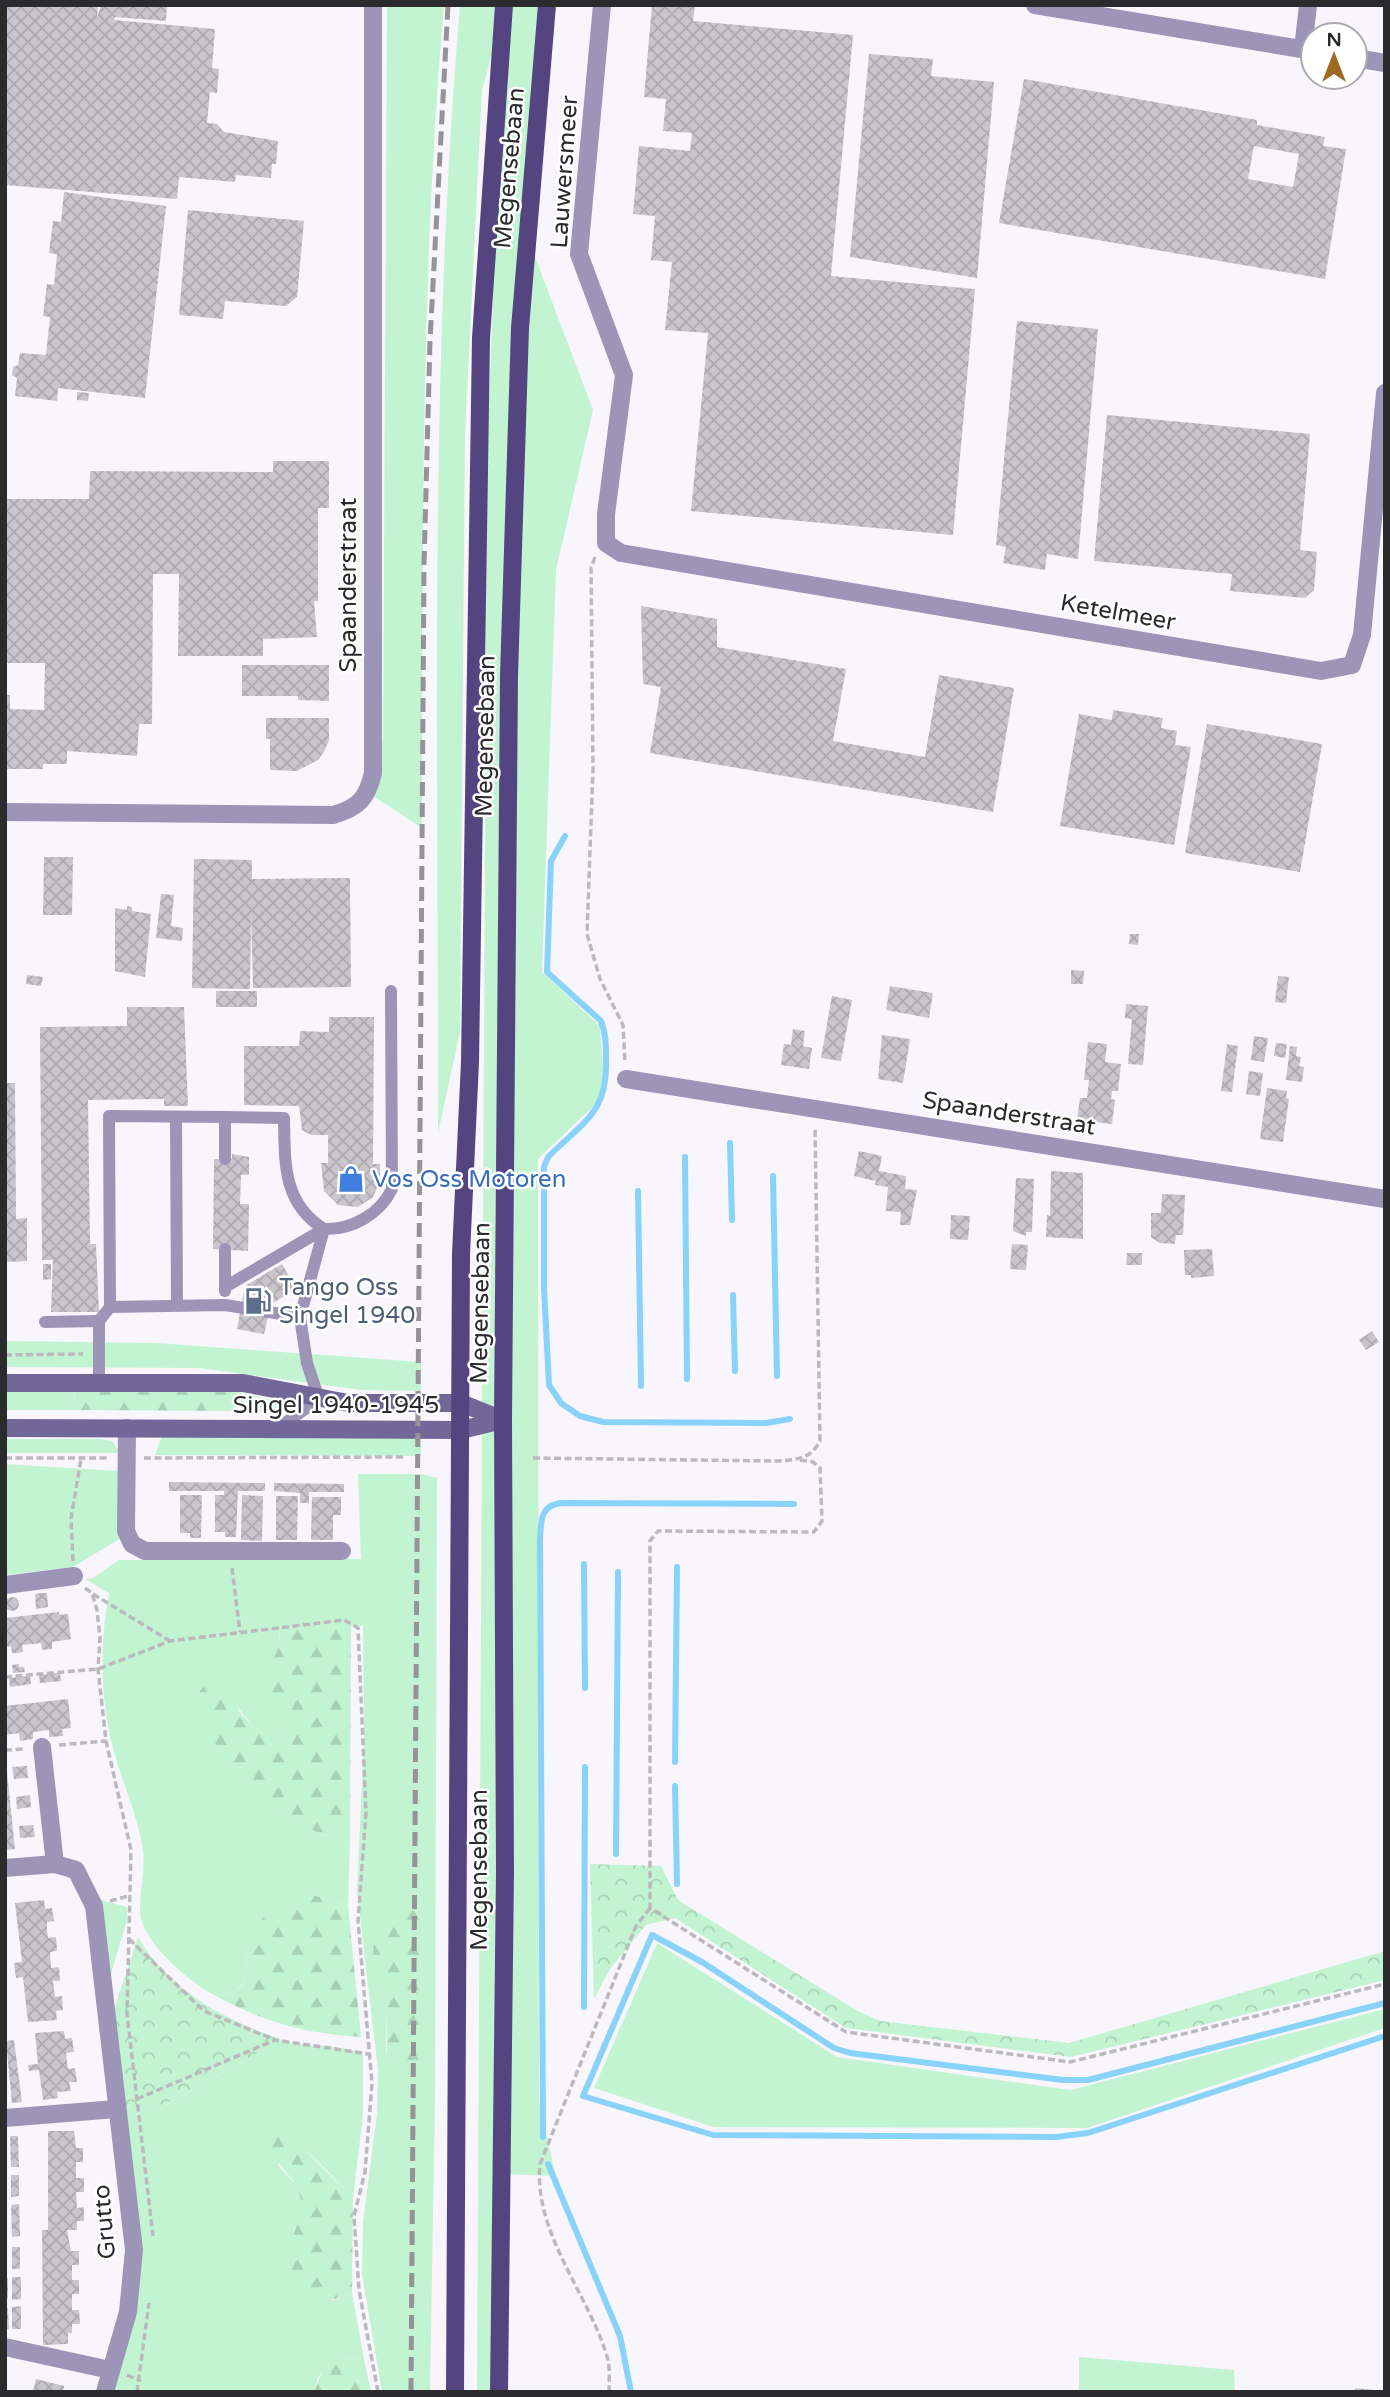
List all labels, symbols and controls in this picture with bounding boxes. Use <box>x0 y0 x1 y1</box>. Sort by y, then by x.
north arrow <box>1299 21 1369 91</box>
text: N <box>1326 29 1342 51</box>
street label: Megensebaan <box>488 86 531 250</box>
street label: Lauwersmeer <box>545 94 584 250</box>
street label: Spaanderstraat <box>334 498 363 672</box>
street label: Ketelmeer <box>1058 588 1179 637</box>
street label: Megensebaan <box>470 655 501 817</box>
street label: Spaanderstraat <box>920 1085 1098 1141</box>
shop icon: Vos Oss Motoren <box>336 1164 366 1194</box>
place label: Vos Oss Motoren <box>372 1165 566 1194</box>
street label: Megensebaan <box>465 1222 496 1384</box>
place label: Tango Oss Singel 1940 <box>279 1273 415 1330</box>
fuel station icon: Tango Oss Singel 1940 <box>243 1286 273 1316</box>
street label: Singel 1940-1945 <box>233 1391 439 1420</box>
street label: Megensebaan <box>465 1789 494 1951</box>
street label: Grutto <box>87 2183 122 2260</box>

